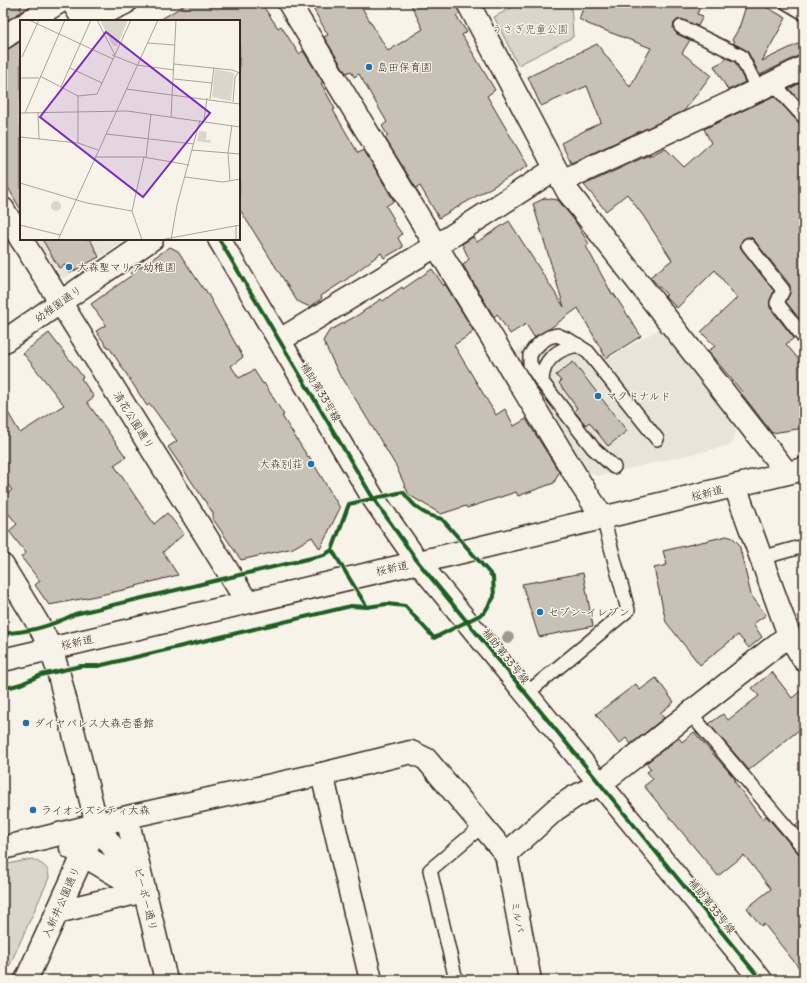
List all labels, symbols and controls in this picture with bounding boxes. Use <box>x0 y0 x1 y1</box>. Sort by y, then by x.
inset map <box>20 20 240 240</box>
park label: うさぎ児童公園 <box>492 22 569 36</box>
place label: 島田保育園 <box>377 60 432 74</box>
marker: 島田保育園 <box>364 62 374 72</box>
place label: 大森聖マリア幼稚園 <box>77 260 176 274</box>
marker: 大森聖マリア幼稚園 <box>64 262 74 272</box>
street label: 幼稚園通り <box>31 282 85 326</box>
street label: 補助第33号線 <box>298 359 344 425</box>
street label: 清花公園通り <box>111 388 157 452</box>
place label: マクドナルド <box>606 389 671 403</box>
marker: マクドナルド <box>593 391 603 401</box>
place label: 大森別荘 <box>259 457 303 471</box>
marker: 大森別荘 <box>306 459 316 469</box>
street label: 桜新道 <box>689 482 725 504</box>
street label: 桜新道 <box>374 557 410 579</box>
place label: セブン-イレブン <box>548 605 630 619</box>
marker: セブン-イレブン <box>535 607 545 617</box>
street label: 補助第33号線 <box>479 625 533 687</box>
street label: 桜新道 <box>59 631 95 653</box>
place label: ダイヤパレス大森壱番館 <box>34 716 154 730</box>
marker: ダイヤパレス大森壱番館 <box>21 718 31 728</box>
place label: ライオンズシティ大森 <box>41 803 150 817</box>
marker: ライオンズシティ大森 <box>28 805 38 815</box>
street label: 入新井公園通り <box>39 864 83 940</box>
street label: ピーポー通り <box>131 866 161 932</box>
street label: 補助第33号線 <box>685 875 739 937</box>
street label: ミルパ <box>508 900 528 934</box>

